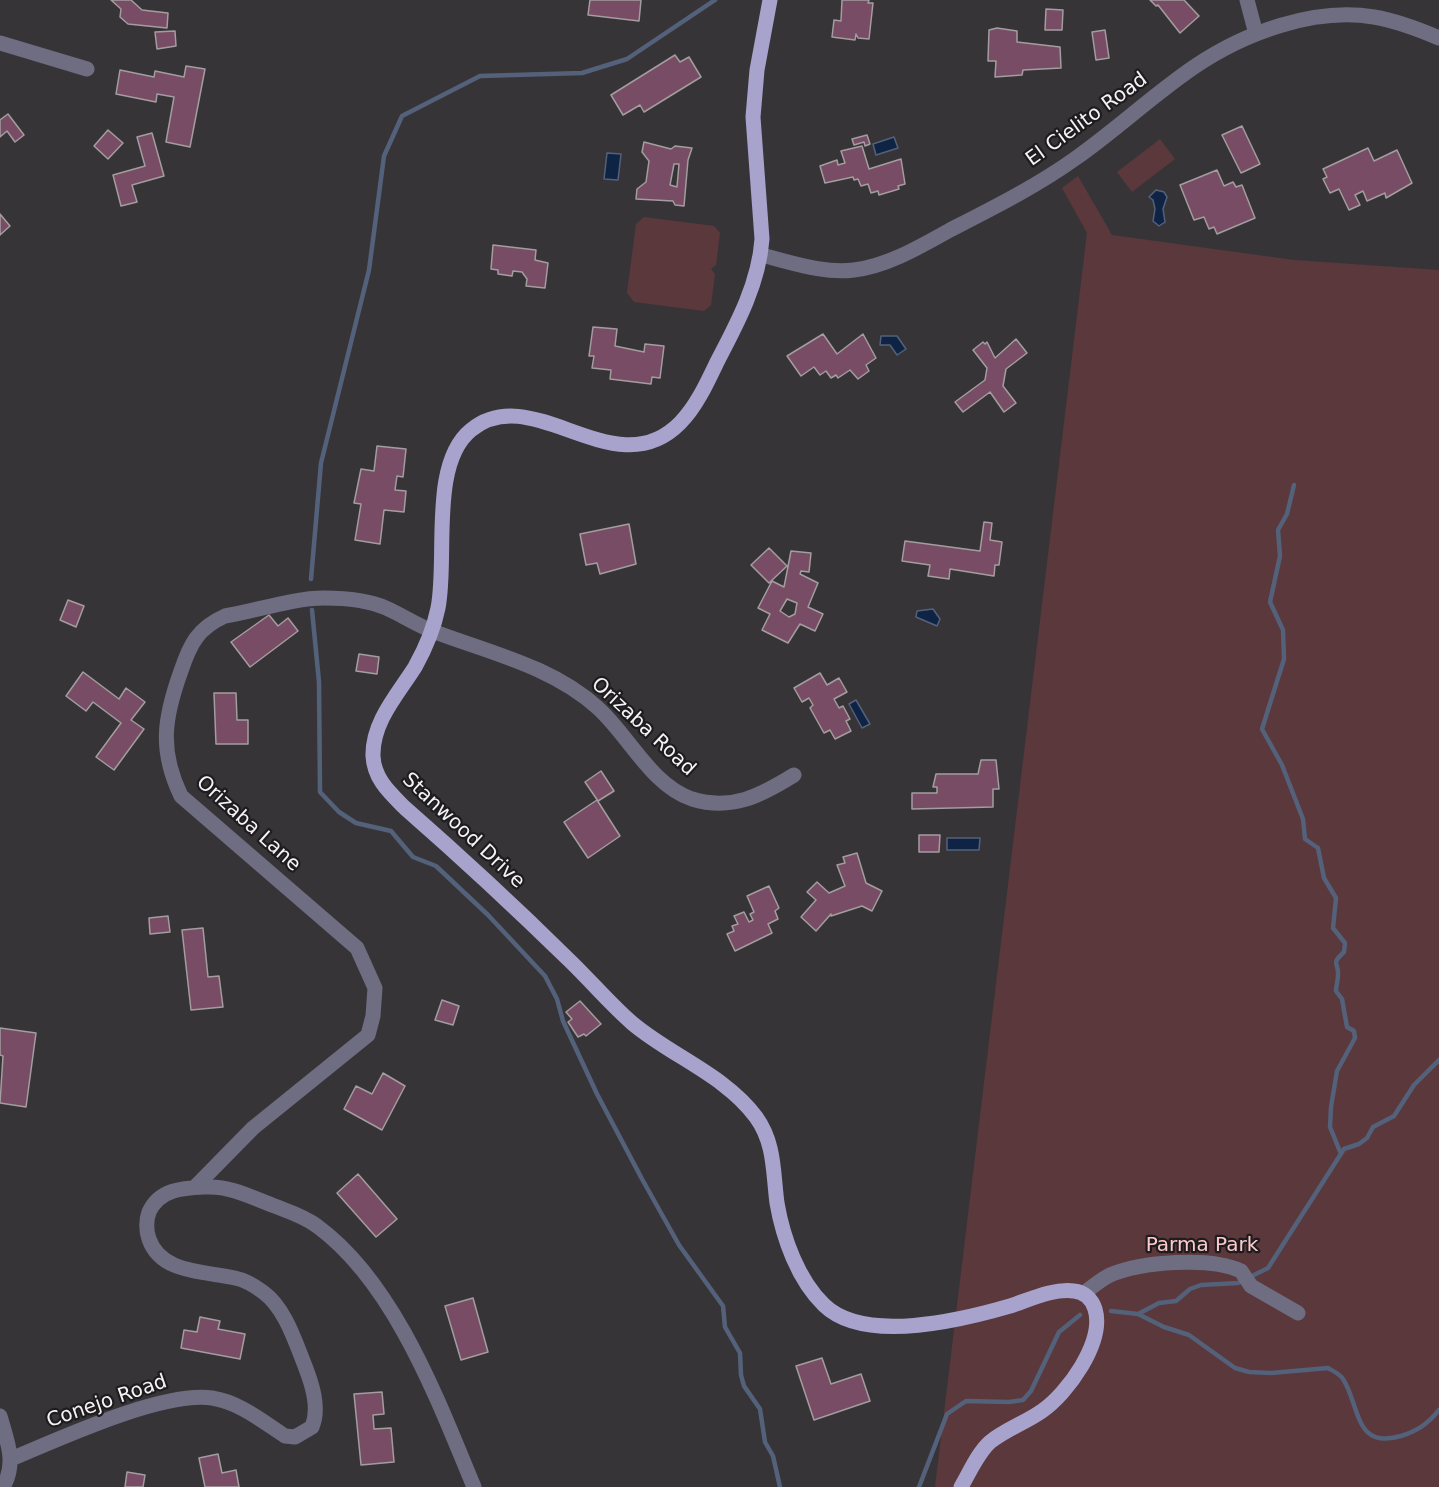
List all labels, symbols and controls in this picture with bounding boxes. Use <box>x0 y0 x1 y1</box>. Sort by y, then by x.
street label: El Cielito Road <box>1022 68 1152 172</box>
street label: Orizaba Road <box>586 673 700 781</box>
street label: Stanwood Drive <box>397 768 529 894</box>
street label: Orizaba Lane <box>191 771 305 877</box>
park label: Parma Park <box>1146 1234 1258 1258</box>
street label: Conejo Road <box>44 1370 170 1434</box>

